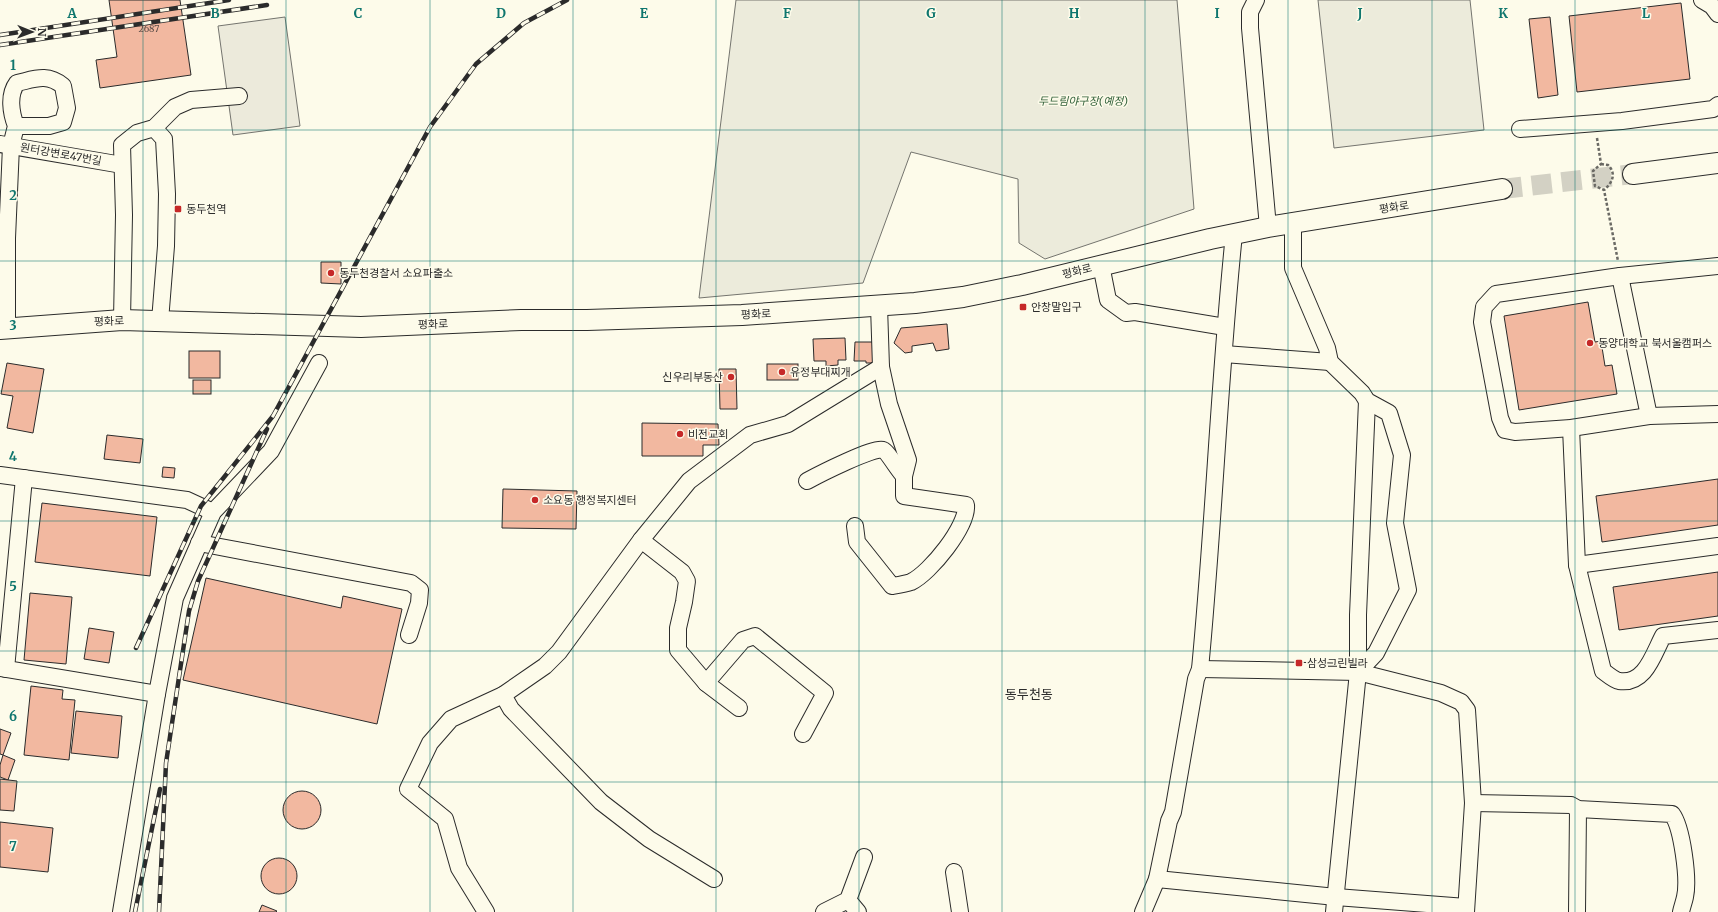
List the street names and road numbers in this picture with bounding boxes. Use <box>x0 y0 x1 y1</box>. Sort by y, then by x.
street label: 원터강변로47번길 <box>19 140 103 168</box>
street label: 평화로 <box>1378 198 1410 216</box>
street label: 평화로 <box>1061 261 1093 281</box>
street label: 평화로 <box>740 306 772 322</box>
street label: 평화로 <box>94 313 124 329</box>
street label: 평화로 <box>418 316 448 332</box>

